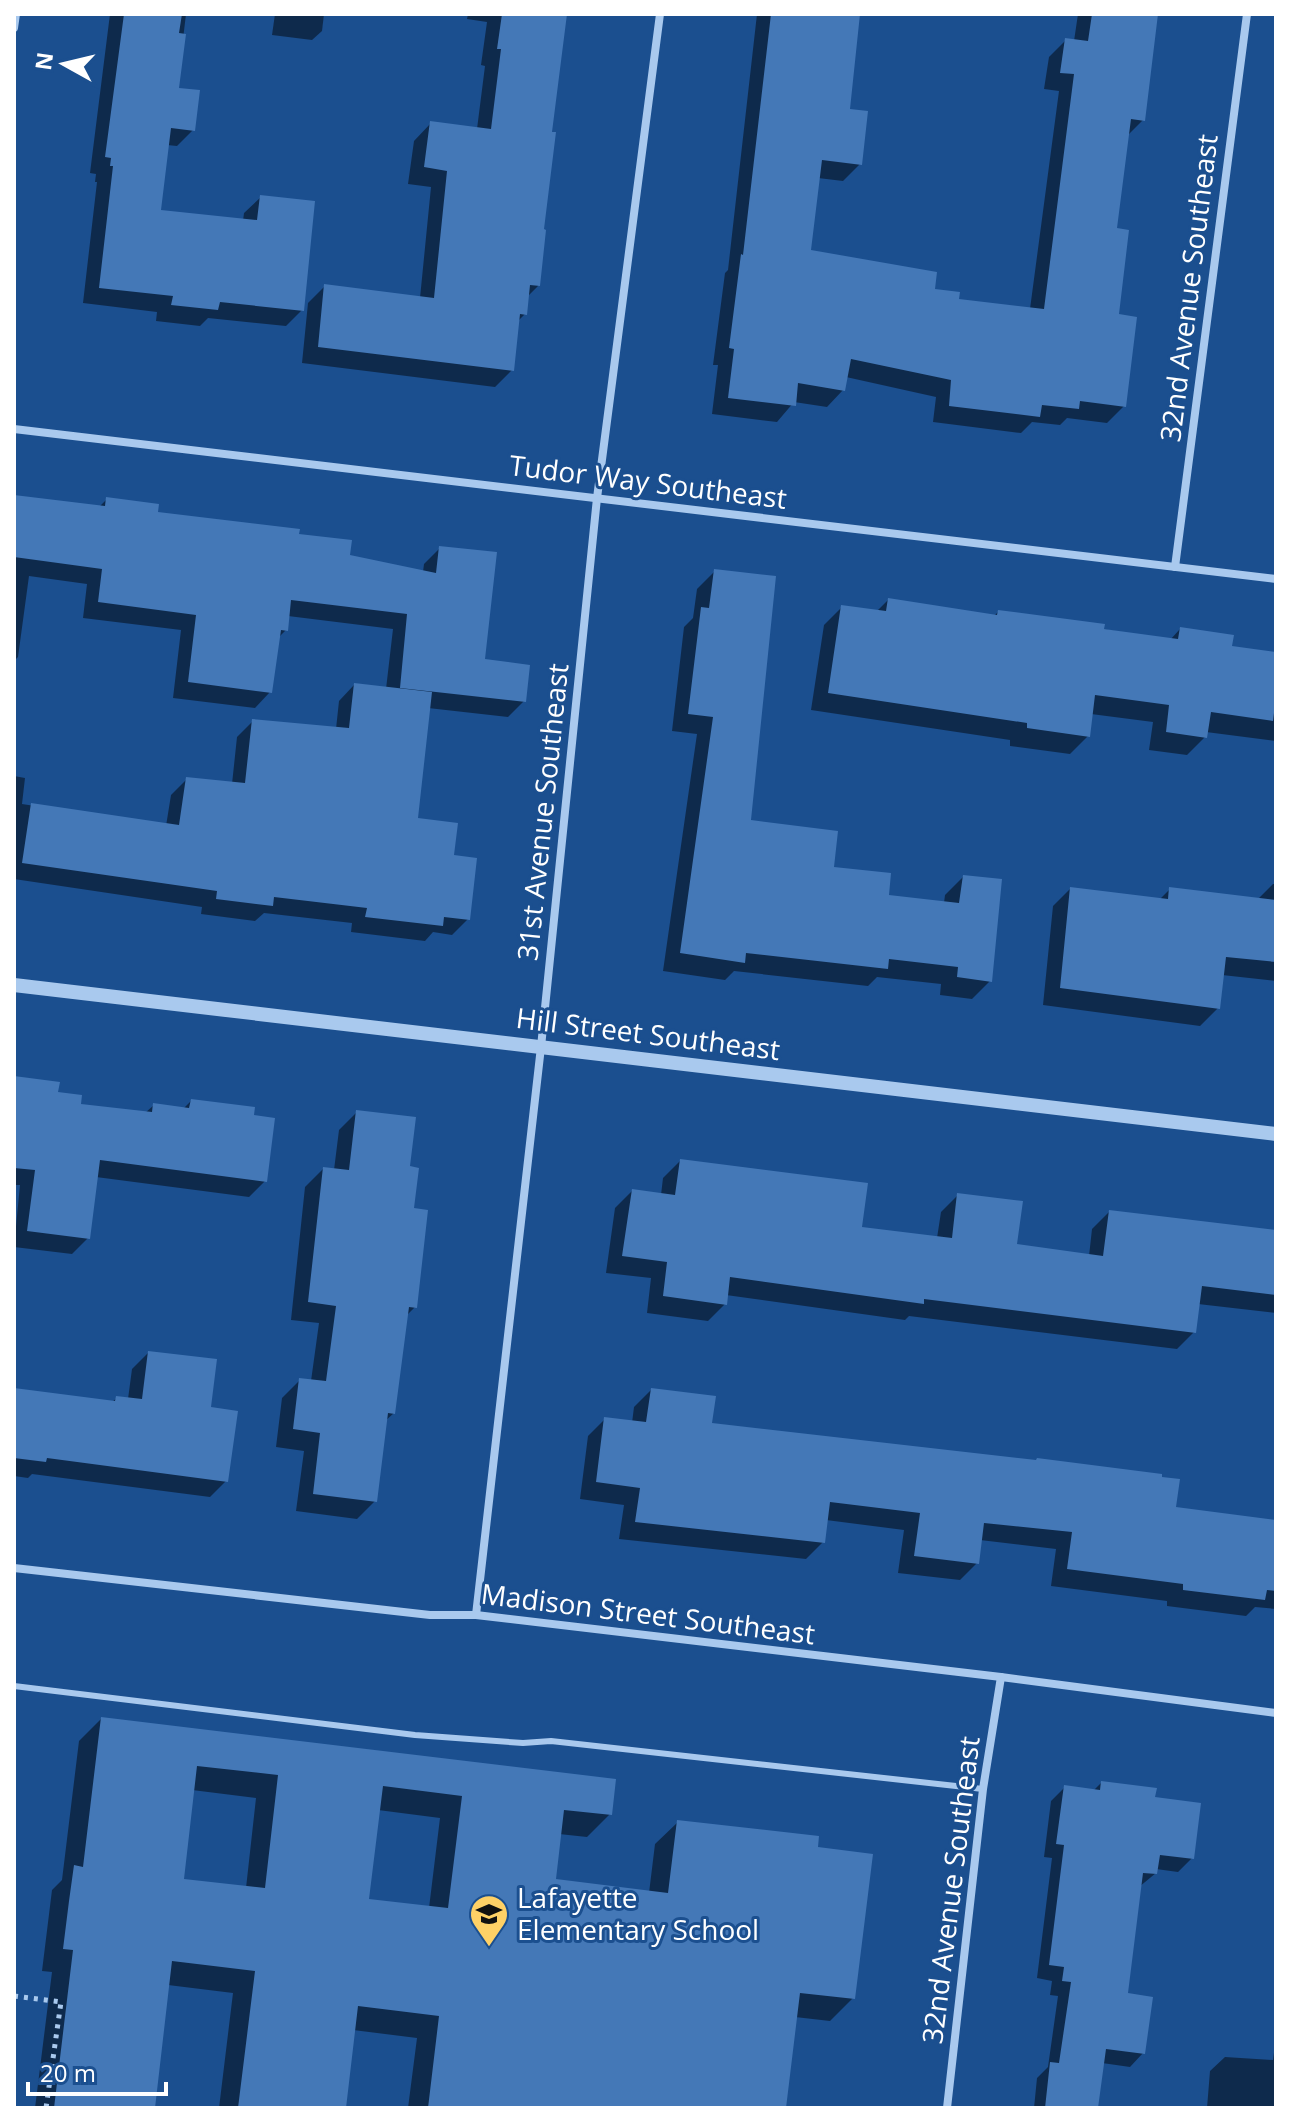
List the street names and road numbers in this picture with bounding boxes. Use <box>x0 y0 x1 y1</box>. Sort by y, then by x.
street label: 32nd Avenue Southeast <box>1150 132 1226 444</box>
street label: Tudor Way Southeast <box>507 445 789 517</box>
street label: 31st Avenue Southeast <box>508 661 577 962</box>
street label: Hill Street Southeast <box>514 998 782 1068</box>
street label: Madison Street Southeast <box>479 1574 817 1652</box>
street label: 32nd Avenue Southeast <box>912 1734 988 2046</box>

